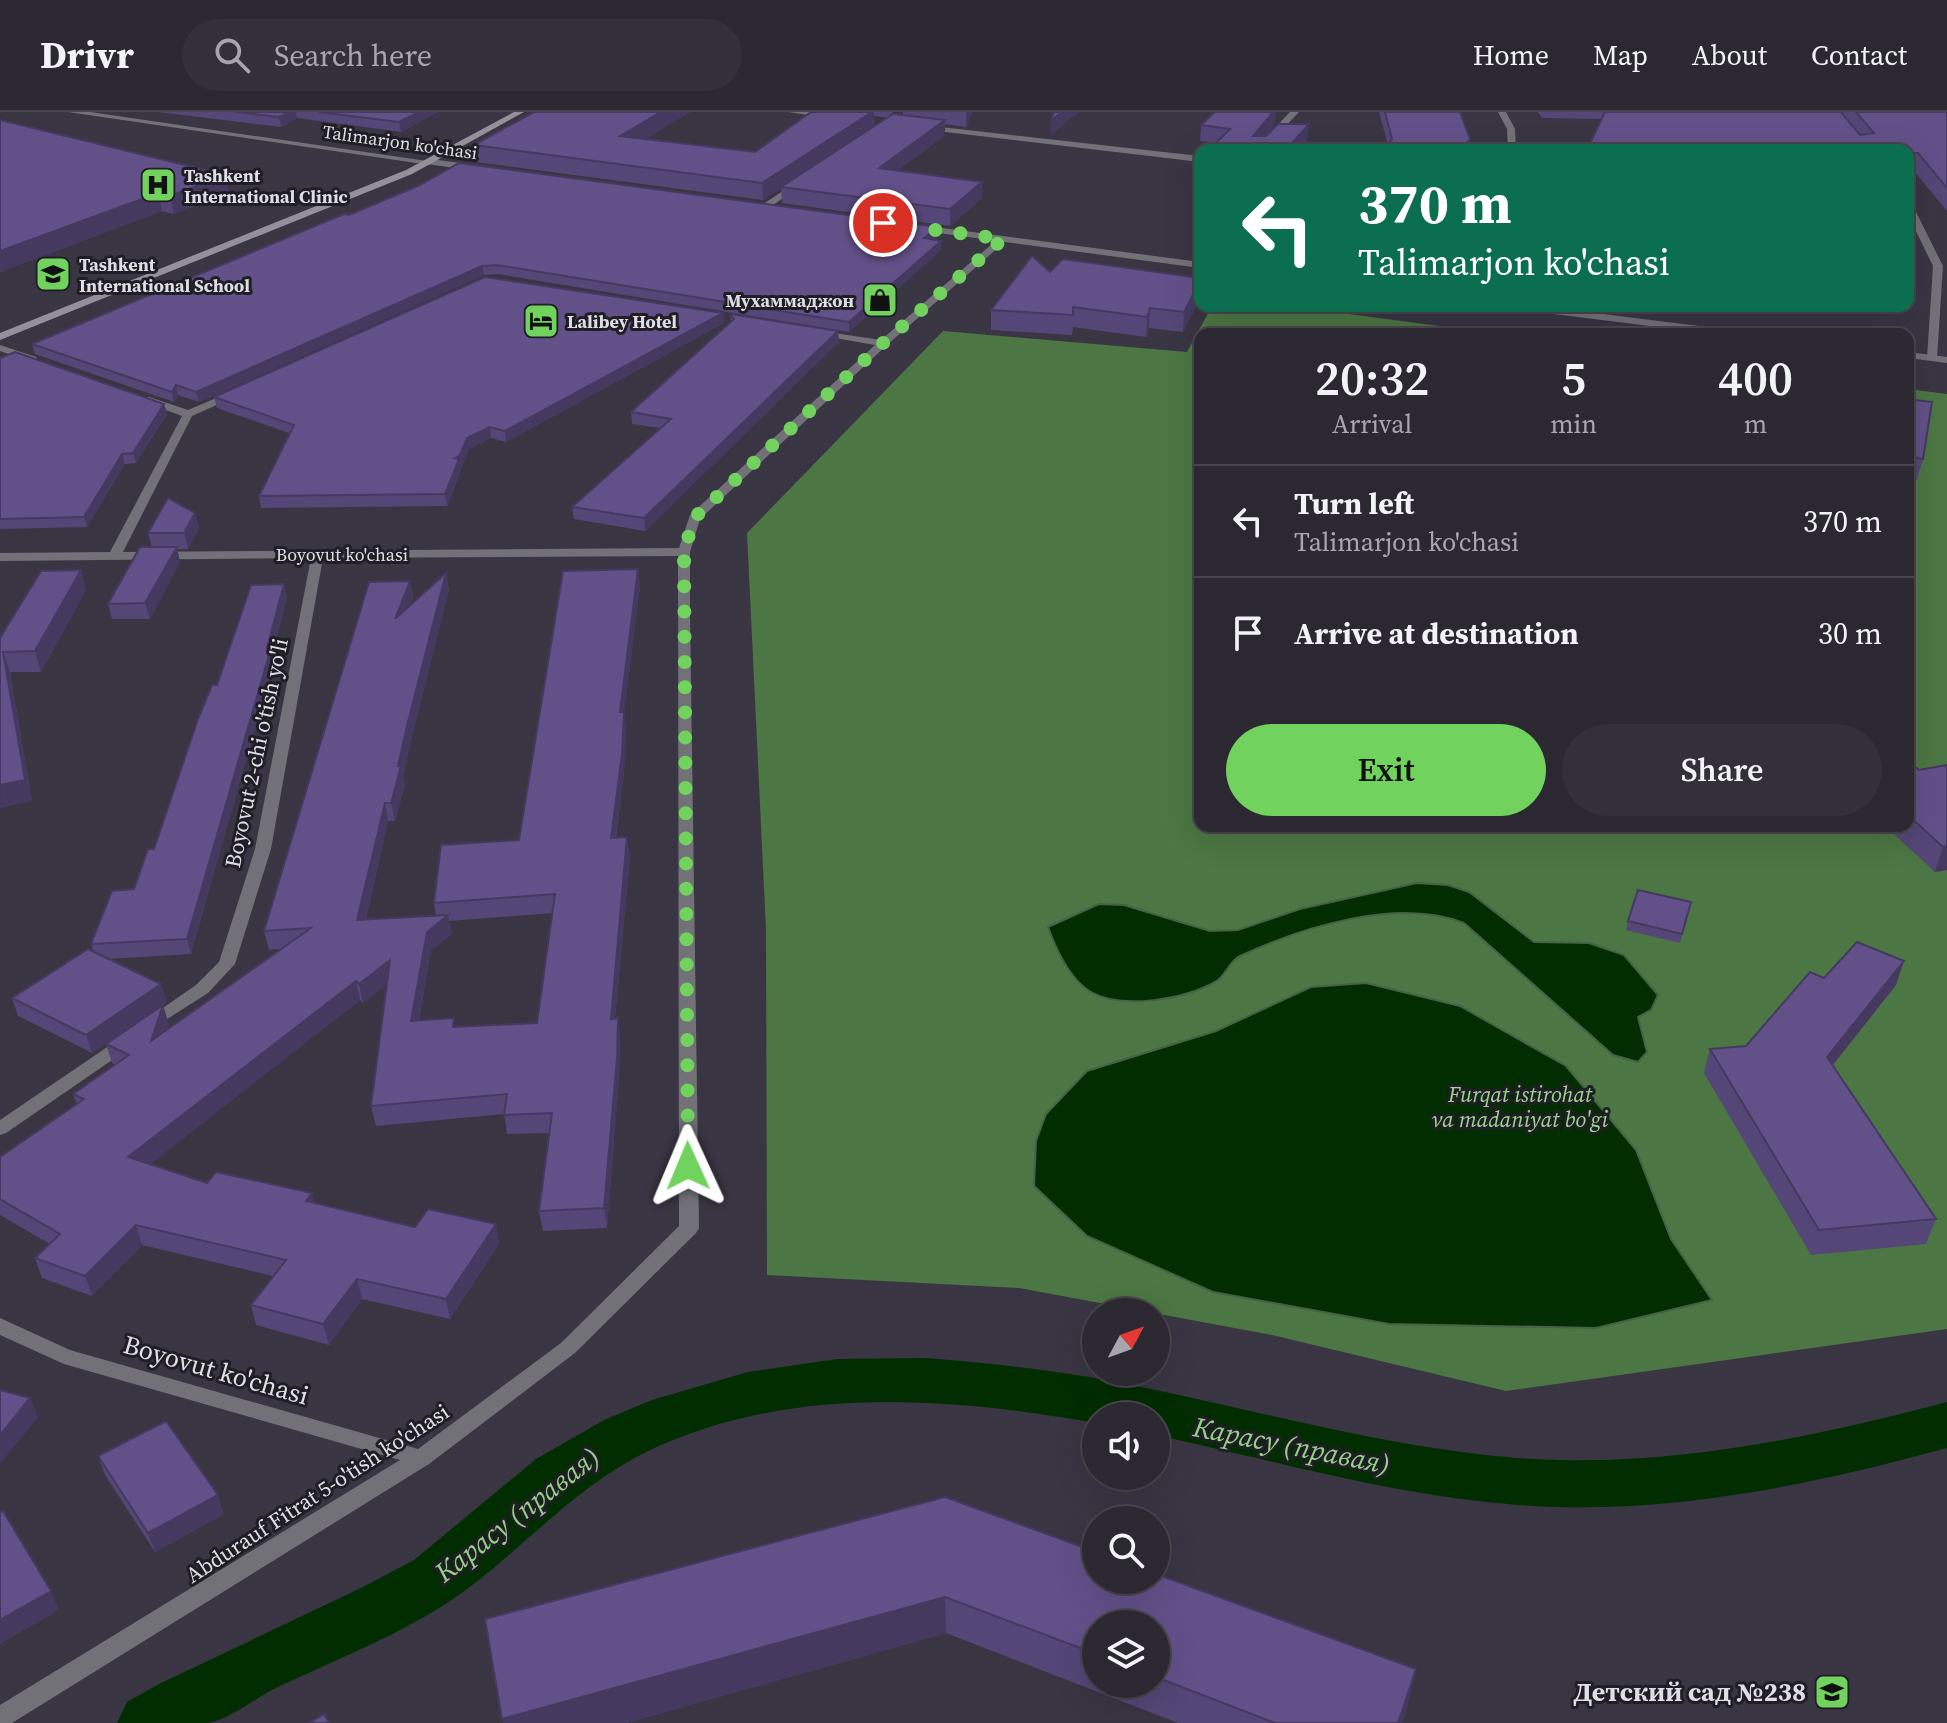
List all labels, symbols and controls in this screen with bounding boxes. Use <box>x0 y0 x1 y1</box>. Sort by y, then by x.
search box <box>182 19 742 91</box>
text: Drivr <box>40 29 134 81</box>
icon: search <box>210 33 254 77</box>
text: Search here <box>274 35 432 76</box>
text: Home <box>1473 36 1549 74</box>
text: Map <box>1593 36 1648 74</box>
text: About <box>1692 36 1767 74</box>
text: Contact <box>1811 36 1907 74</box>
street label: Talimarjon ko'chasi <box>321 119 479 165</box>
place label: Tashkent International Clinic <box>184 163 348 209</box>
text: 370 m <box>1358 165 1512 242</box>
hospital icon: Tashkent International Clinic <box>139 166 177 204</box>
icon: left <box>1226 176 1330 280</box>
pin <box>849 189 917 257</box>
icon: arrive <box>861 201 905 245</box>
text: Talimarjon ko'chasi <box>1358 238 1670 287</box>
place label: Tashkent International School <box>79 252 250 298</box>
school or university icon: Tashkent International School <box>34 255 72 293</box>
shop icon: Мухаммаджон <box>861 281 899 319</box>
place label: Мухаммаджон <box>726 288 854 313</box>
hotel icon: Lalibey Hotel <box>522 302 560 340</box>
place label: Lalibey Hotel <box>567 309 677 334</box>
text: 20:32 <box>1315 345 1429 411</box>
text: 5 <box>1561 345 1586 411</box>
text: 400 <box>1718 345 1793 411</box>
text: Arrival <box>1332 406 1412 442</box>
text: min <box>1550 406 1597 442</box>
text: m <box>1744 406 1767 442</box>
text: Turn left <box>1294 483 1414 524</box>
icon: left <box>1226 499 1270 543</box>
text: 370 m <box>1803 501 1882 542</box>
text: Talimarjon ko'chasi <box>1294 524 1519 560</box>
street label: Boyovut ko'chasi <box>276 542 408 567</box>
icon: arrive <box>1226 611 1270 655</box>
text: Arrive at destination <box>1294 613 1579 654</box>
text: 30 m <box>1818 613 1882 654</box>
street label: Boyovut 2-chi o'tish yo'li <box>217 635 295 871</box>
button: Exit <box>1226 724 1546 816</box>
button: Share <box>1562 724 1882 816</box>
park label: Furqat istirohat va madaniyat bo'gi <box>1432 1079 1609 1134</box>
position arrow <box>646 1124 730 1208</box>
north arrow <box>1082 1298 1170 1386</box>
map controls <box>1082 1298 1170 1698</box>
street label: Boyovut ko'chasi <box>119 1326 313 1414</box>
street label: Abdurauf Fitrat 5-o'tish ko'chasi <box>179 1396 455 1590</box>
button: sound <box>1082 1402 1170 1490</box>
water label: Карасу (правая) <box>1189 1407 1394 1483</box>
water label: Карасу (правая) <box>426 1437 608 1591</box>
button: search <box>1082 1506 1170 1594</box>
button: layers <box>1082 1610 1170 1698</box>
school or university icon: Детский сад №238 <box>1813 1673 1851 1711</box>
place label: Детский сад №238 <box>1574 1674 1806 1710</box>

